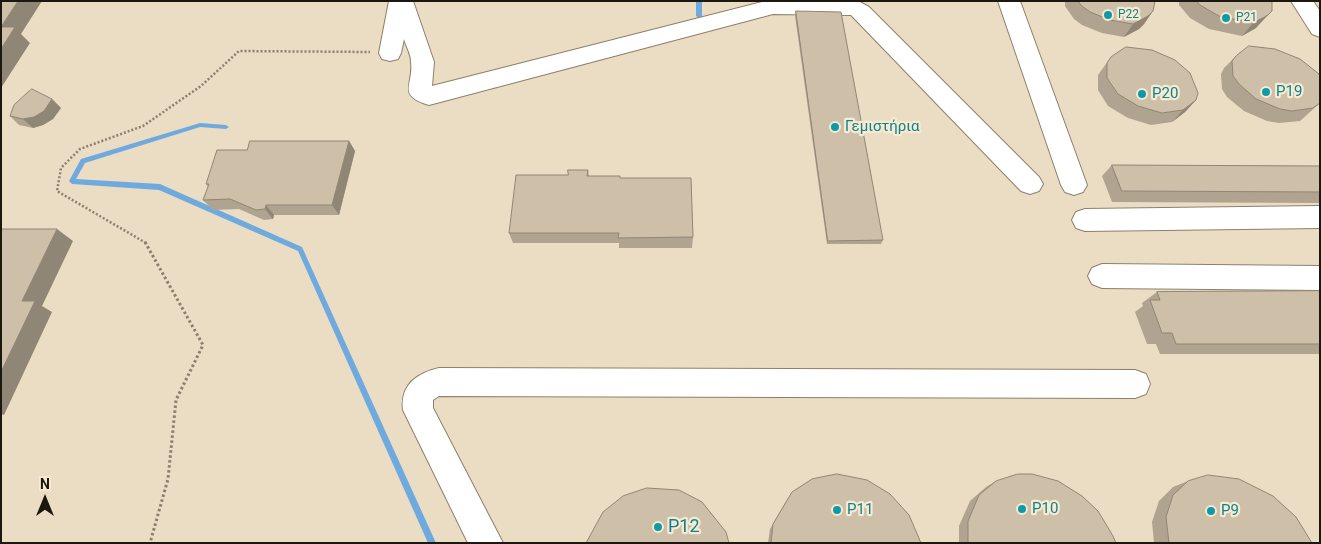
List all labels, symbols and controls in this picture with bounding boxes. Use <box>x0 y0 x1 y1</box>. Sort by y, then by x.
place label: P22 <box>1118 8 1139 22</box>
marker: P22 <box>1102 9 1114 21</box>
place label: P21 <box>1236 11 1257 25</box>
marker: P21 <box>1220 12 1232 24</box>
place label: P19 <box>1276 83 1302 101</box>
place label: P20 <box>1152 85 1178 103</box>
marker: P19 <box>1260 86 1272 98</box>
marker: P20 <box>1136 88 1148 100</box>
place label: Γεμιστήρια <box>845 118 920 136</box>
marker: Γεμιστήρια <box>829 121 841 133</box>
north arrow <box>20 474 70 524</box>
text: N <box>40 476 50 492</box>
place label: P10 <box>1032 500 1058 518</box>
place label: P11 <box>847 501 873 519</box>
place label: P9 <box>1221 502 1239 520</box>
marker: P10 <box>1016 503 1028 515</box>
marker: P11 <box>831 504 843 516</box>
marker: P9 <box>1205 505 1217 517</box>
place label: P12 <box>668 516 700 538</box>
marker: P12 <box>652 521 664 533</box>

